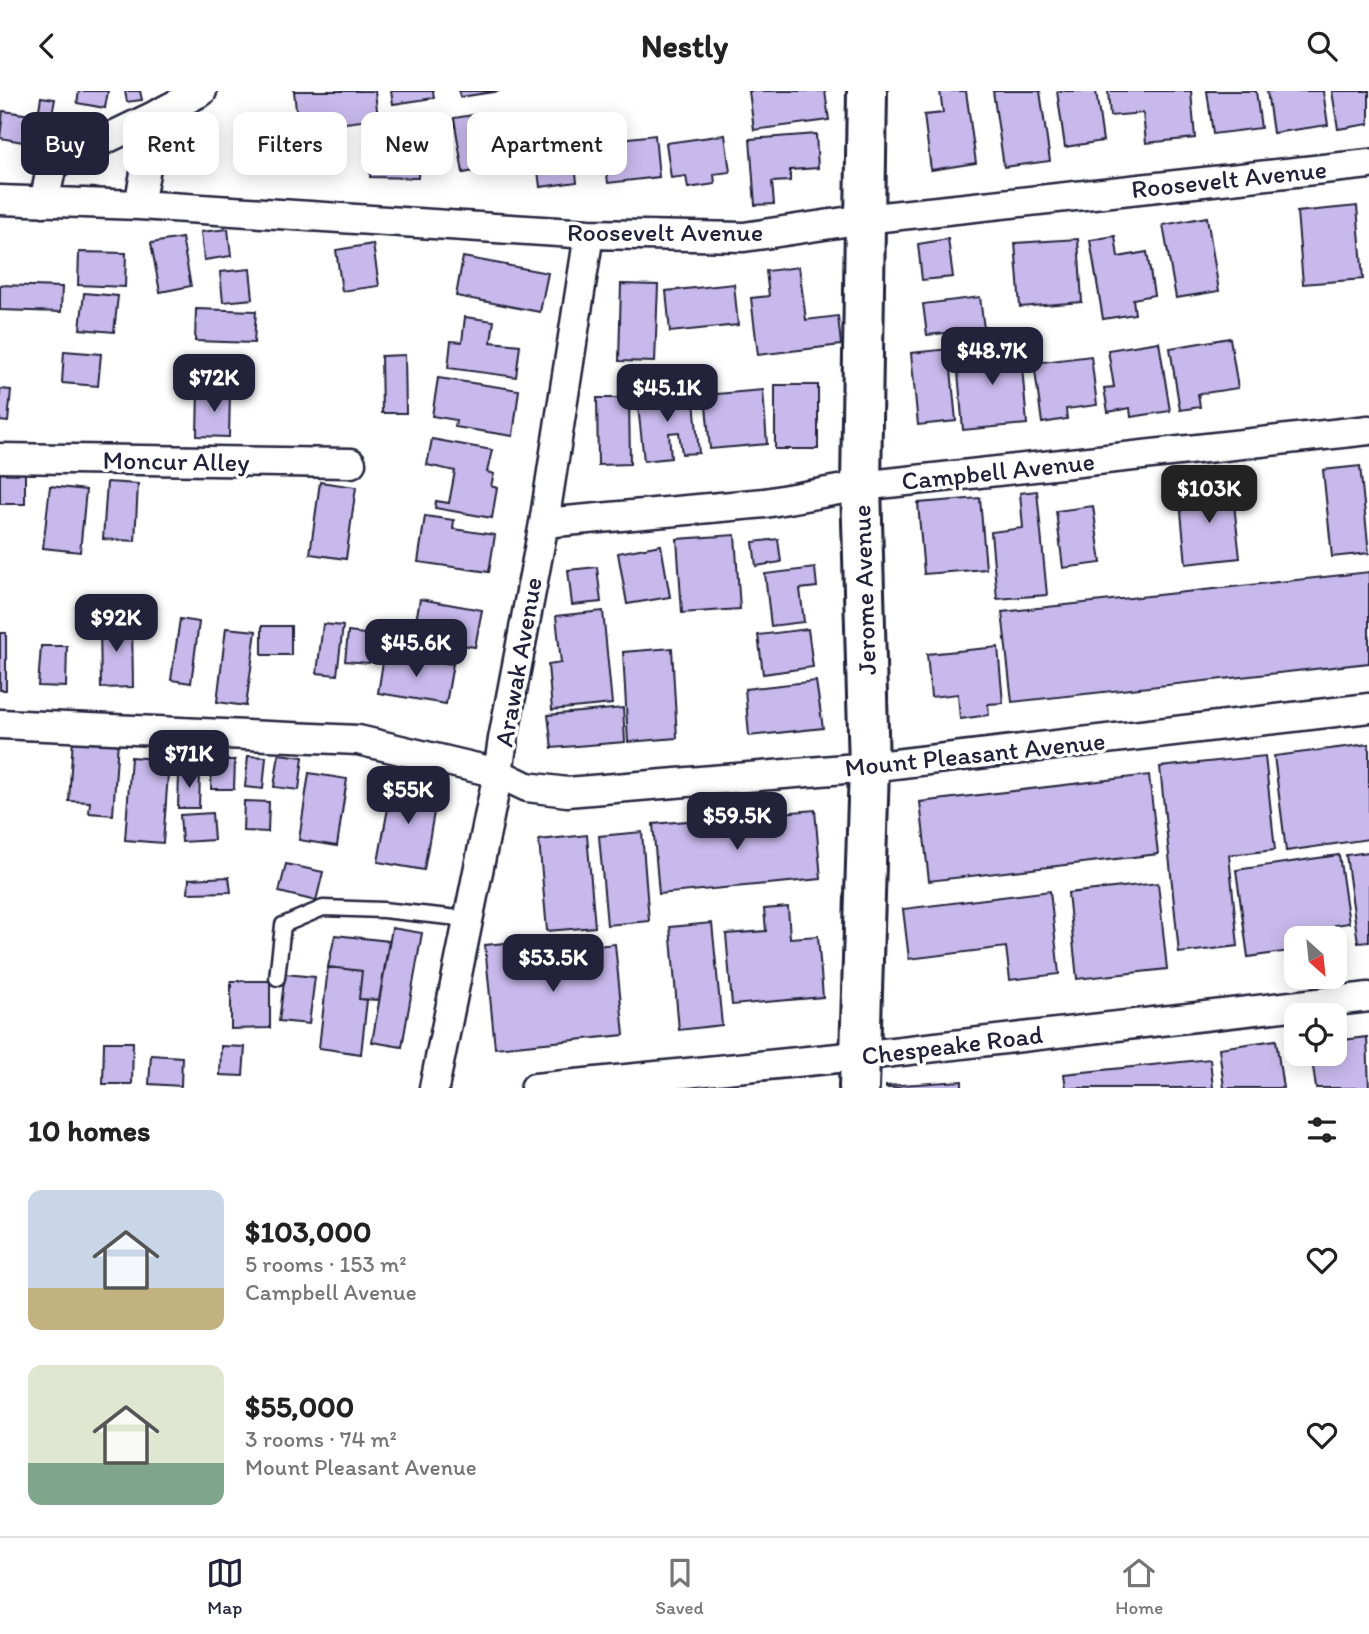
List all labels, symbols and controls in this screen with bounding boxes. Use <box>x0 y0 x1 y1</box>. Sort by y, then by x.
icon: back <box>28 27 66 65</box>
text: Nestly <box>641 27 728 65</box>
icon: search <box>1303 27 1341 65</box>
chip: Buy <box>21 112 109 175</box>
chip: Rent <box>123 112 219 175</box>
chip: Filters <box>233 112 347 175</box>
chip: New <box>361 112 453 175</box>
chip: Apartment <box>467 112 627 175</box>
street label: Roosevelt Avenue <box>1130 153 1328 205</box>
street label: Roosevelt Avenue <box>567 216 763 248</box>
pin: $48.7K <box>935 327 1049 387</box>
text: $48.7K <box>957 336 1027 364</box>
pin: $72K <box>173 355 255 414</box>
text: $72K <box>189 363 239 391</box>
pin: $45.1K <box>610 365 724 424</box>
text: $45.1K <box>633 373 701 401</box>
street label: Moncur Alley <box>102 444 250 478</box>
street label: Campbell Avenue <box>900 445 1096 497</box>
pin: $103K <box>1160 465 1258 525</box>
text: $103K <box>1177 474 1241 502</box>
street label: Jerome Avenue <box>845 504 883 676</box>
street label: Arawak Avenue <box>487 575 549 749</box>
pin: $92K <box>75 595 157 654</box>
text: $92K <box>91 603 141 631</box>
pin: $45.6K <box>359 619 473 679</box>
text: $45.6K <box>381 628 451 656</box>
street label: Mount Pleasant Avenue <box>843 724 1107 784</box>
pin: $71K <box>148 731 230 790</box>
text: $71K <box>165 739 213 767</box>
pin: $55K <box>367 767 449 826</box>
text: $55K <box>383 775 433 803</box>
pin: $59.5K <box>680 793 794 852</box>
text: $59.5K <box>703 801 771 829</box>
north arrow <box>1284 926 1348 989</box>
map controls <box>1284 926 1347 1066</box>
pin: $53.5K <box>496 935 610 994</box>
text: $53.5K <box>519 943 587 971</box>
button: locate <box>1284 1003 1347 1066</box>
street label: Chespeake Road <box>860 1018 1044 1072</box>
icon: filters <box>1303 1111 1341 1149</box>
text: 10 homes <box>28 1112 151 1149</box>
text: $103,000 <box>245 1213 372 1250</box>
icon: home <box>84 1218 168 1302</box>
icon: heart <box>1303 1241 1341 1279</box>
text: 5 rooms · 153 m² <box>245 1250 407 1278</box>
text: Campbell Avenue <box>245 1278 417 1306</box>
text: $55,000 <box>245 1388 354 1425</box>
icon: home <box>84 1393 168 1477</box>
icon: heart <box>1303 1416 1341 1454</box>
text: 3 rooms · 74 m² <box>245 1425 397 1453</box>
text: Mount Pleasant Avenue <box>245 1453 477 1481</box>
tab: Map <box>206 1554 244 1619</box>
tab: Saved <box>655 1554 704 1619</box>
tab: Home <box>1115 1554 1163 1619</box>

